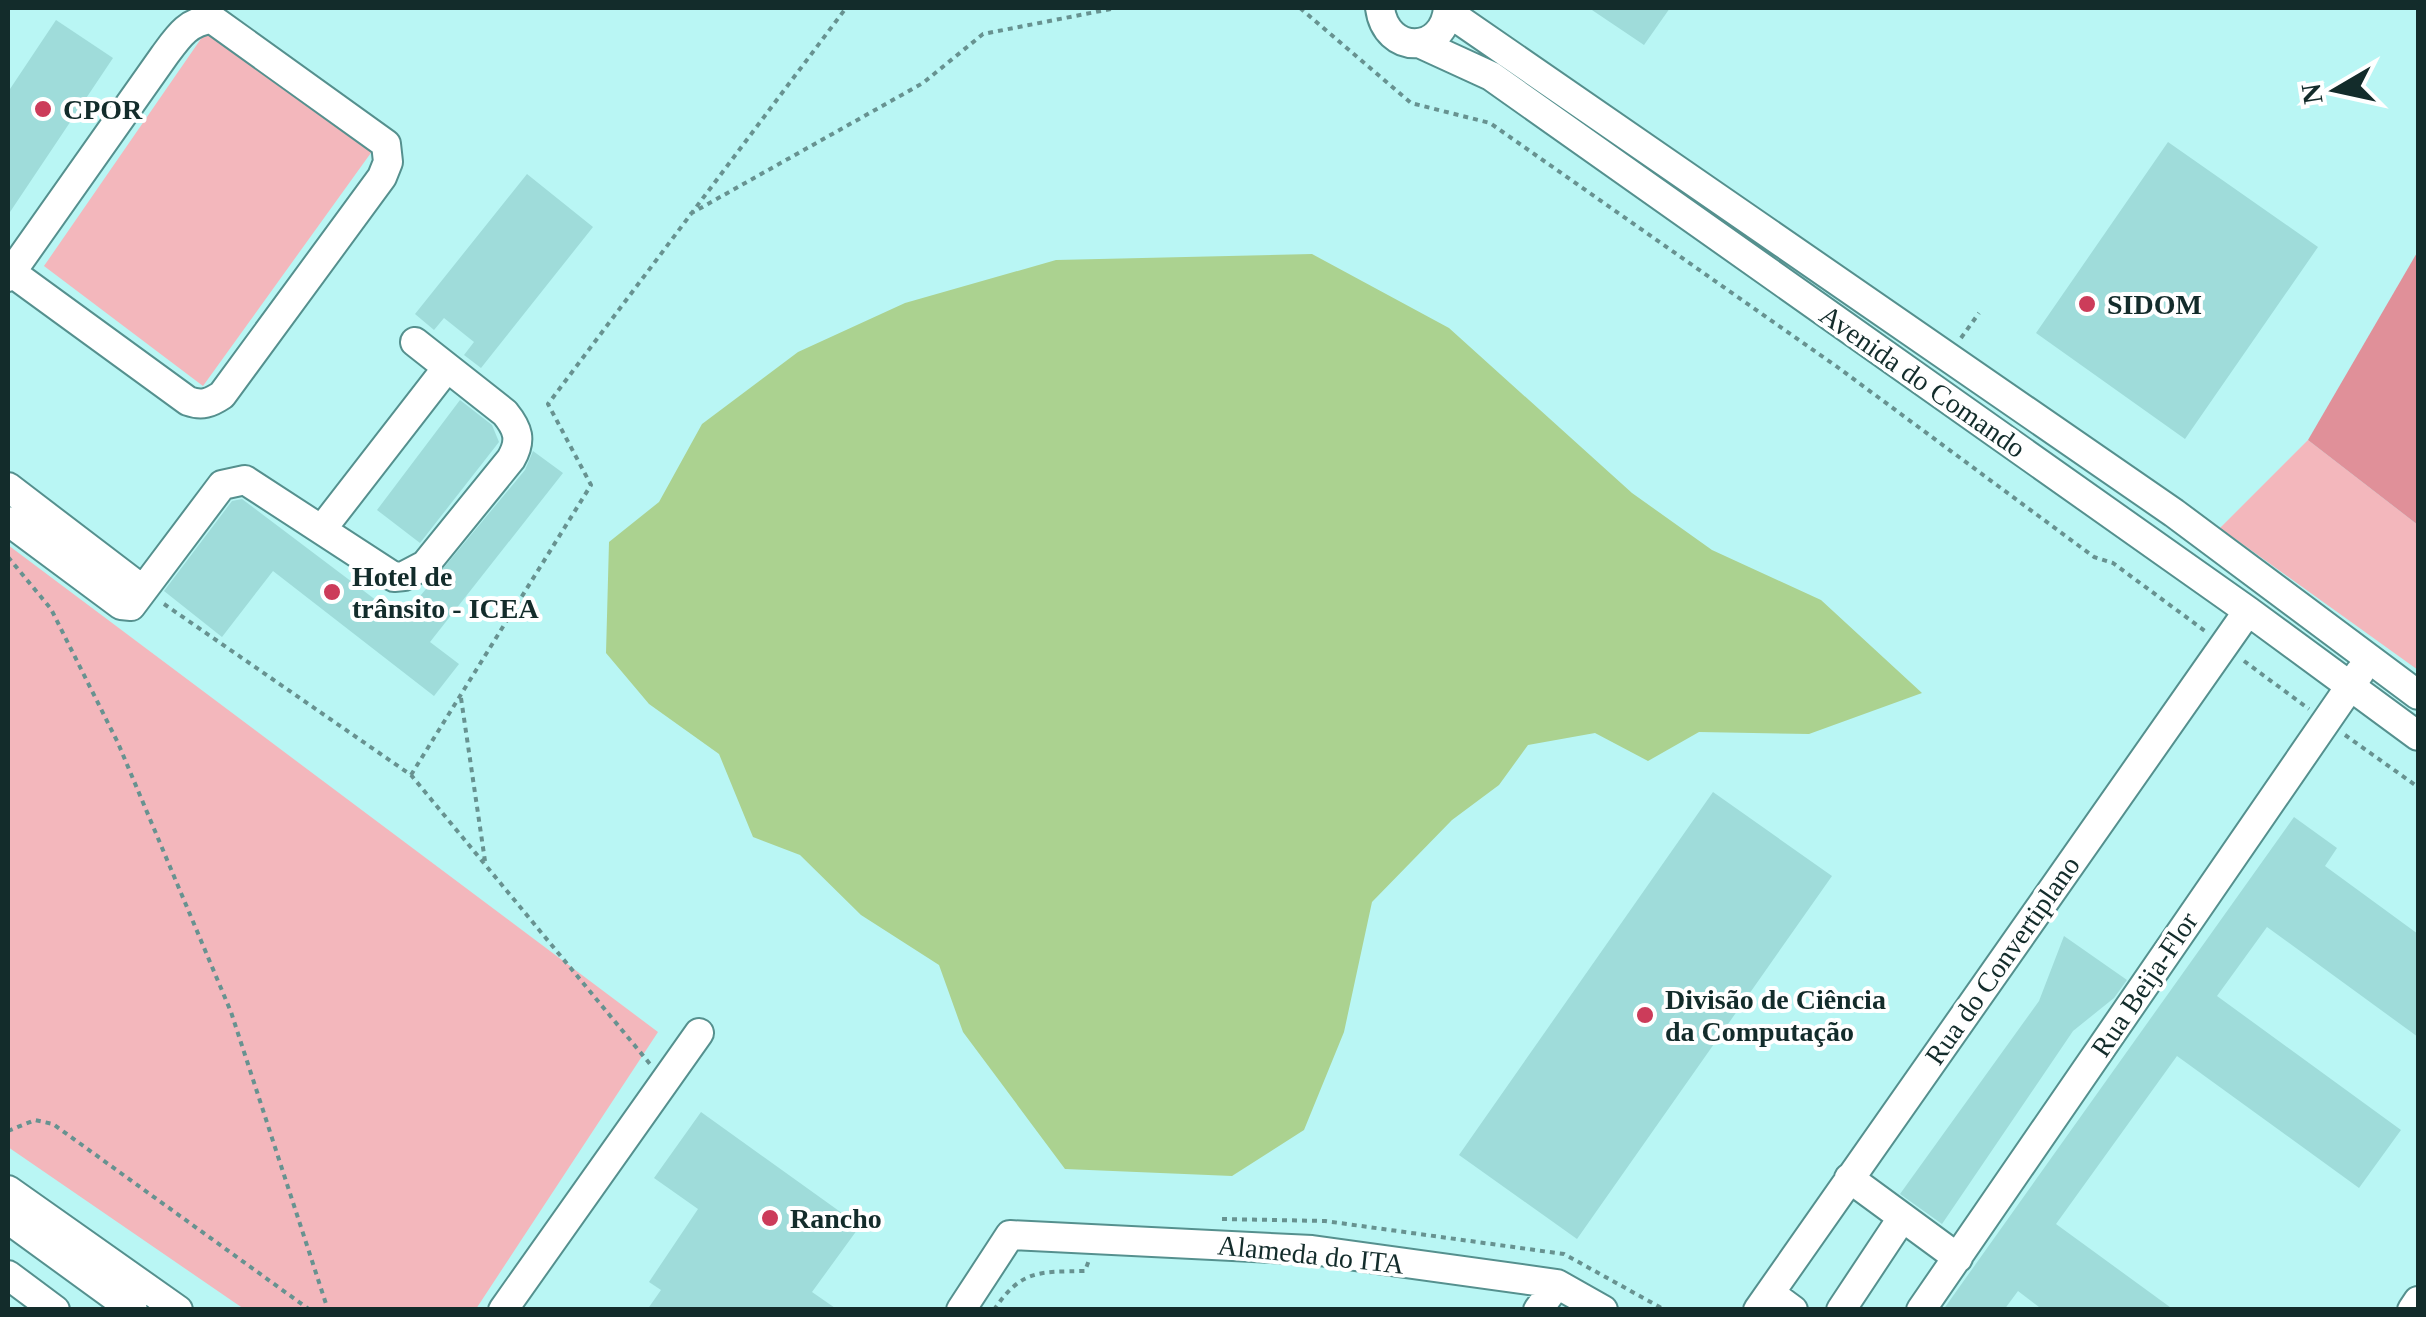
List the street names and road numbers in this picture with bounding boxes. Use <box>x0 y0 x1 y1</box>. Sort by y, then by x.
street label: Avenida do Comando <box>1814 299 2031 464</box>
street label: Rua do Convertiplano <box>1919 850 2086 1070</box>
street label: Rua Beija-Flor <box>2085 906 2204 1062</box>
street label: Alameda do ITA <box>1216 1229 1407 1280</box>

